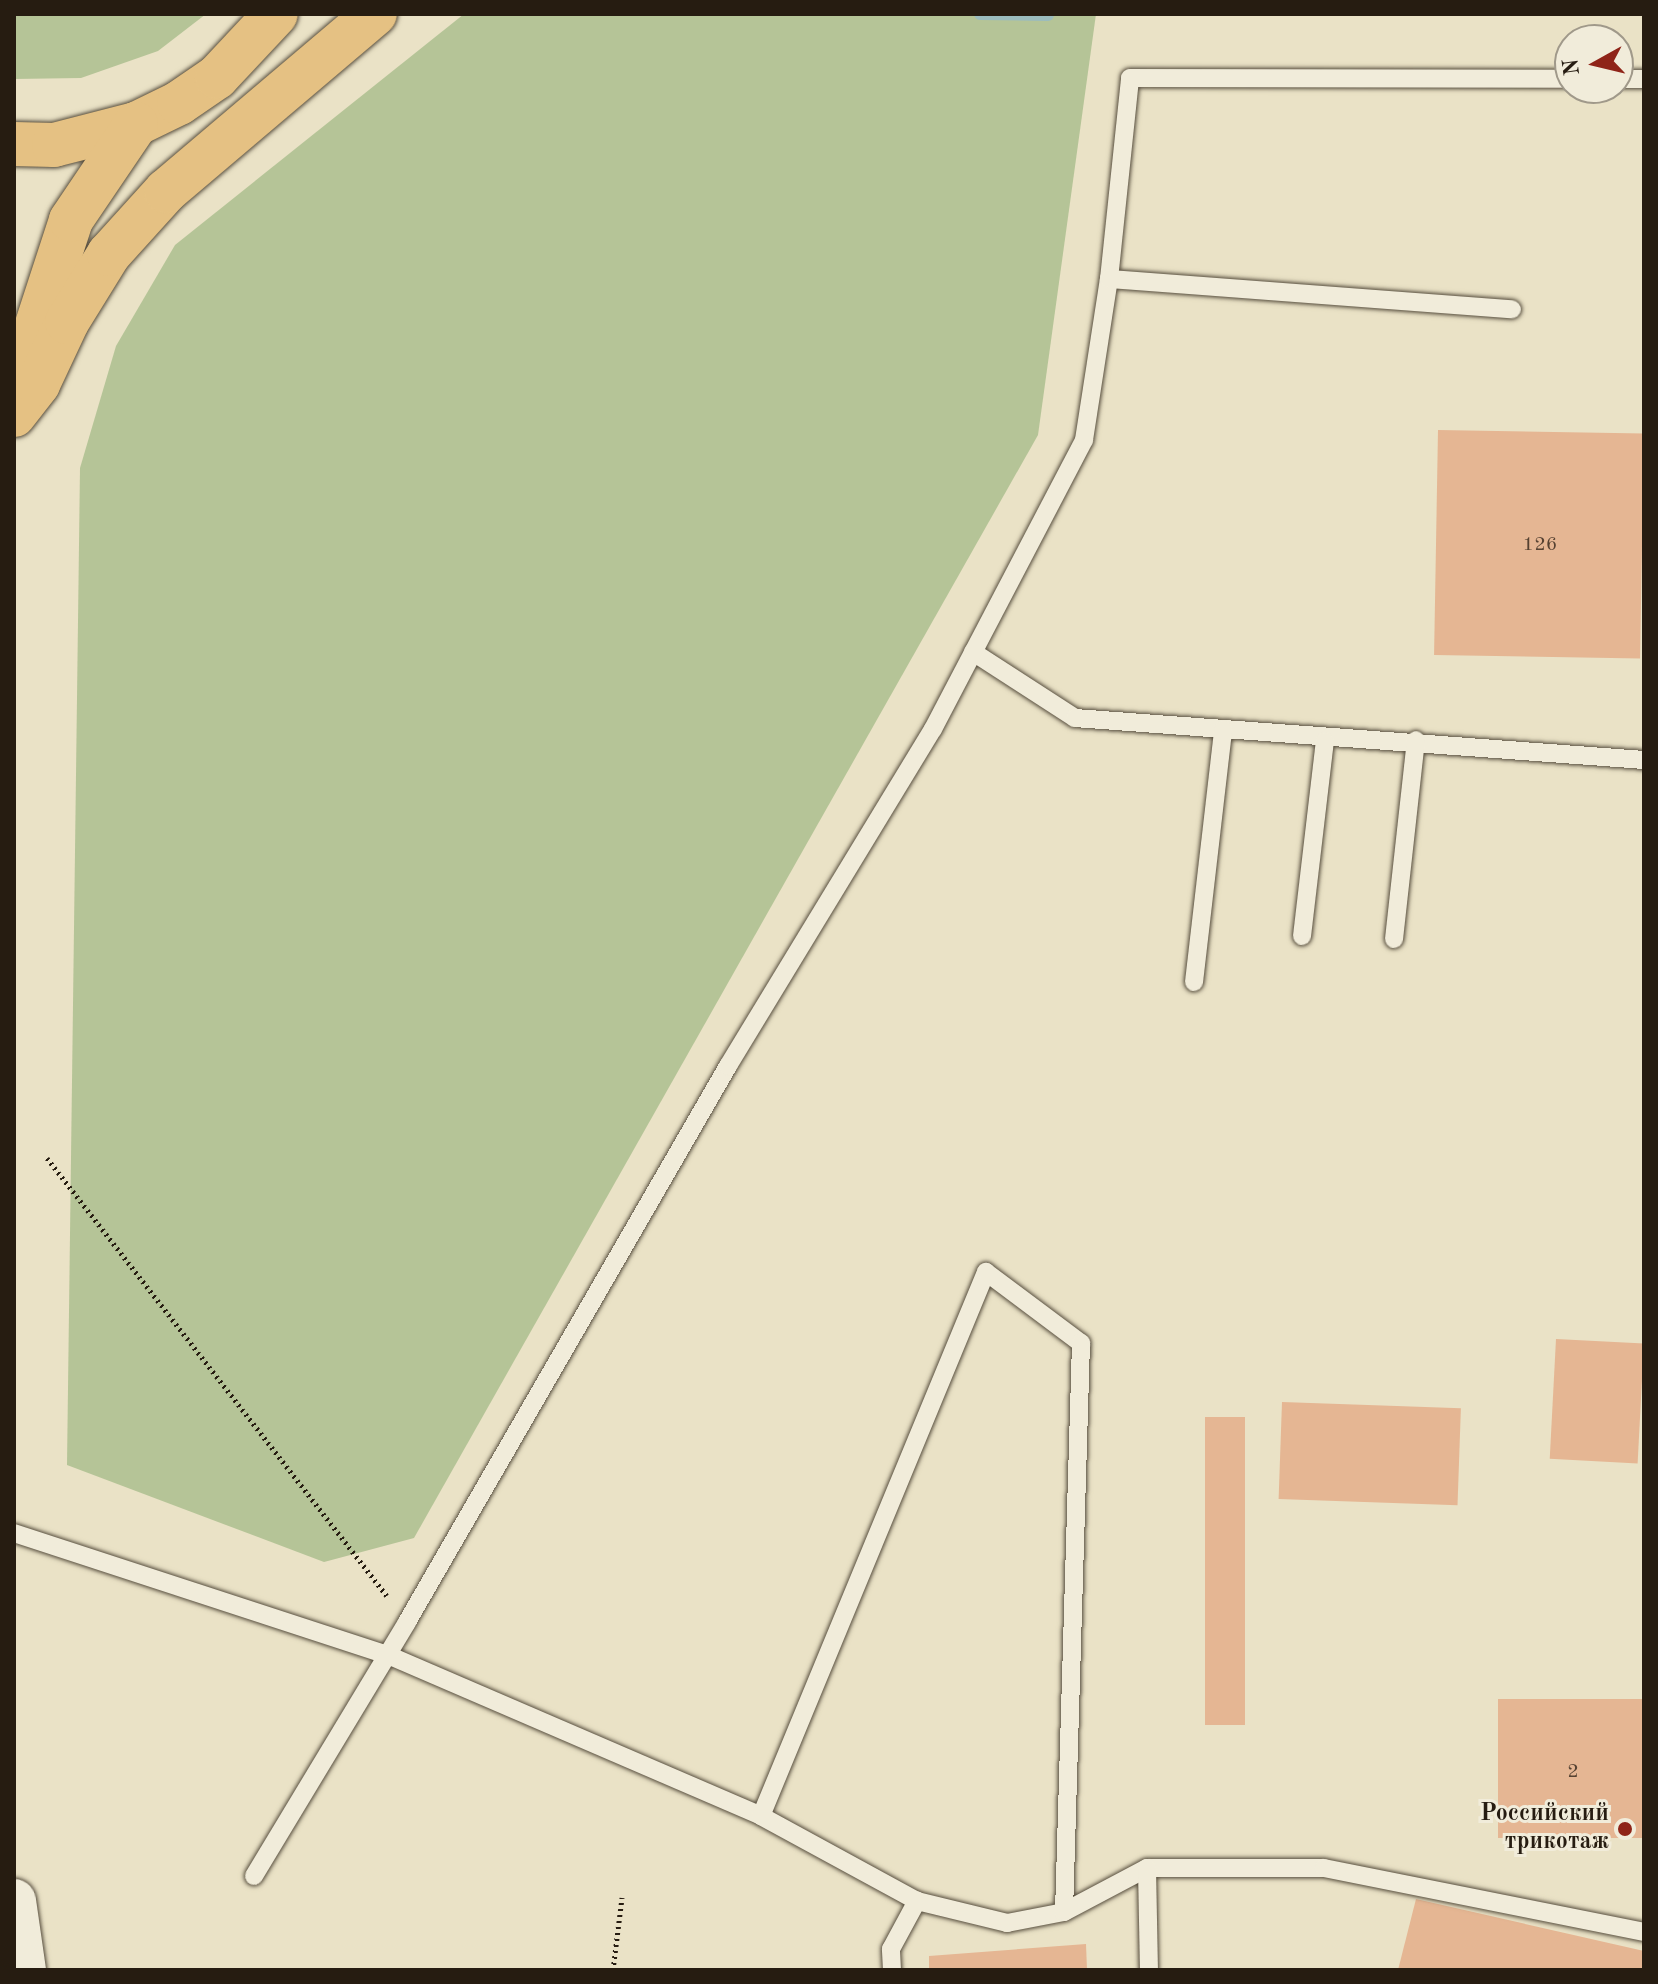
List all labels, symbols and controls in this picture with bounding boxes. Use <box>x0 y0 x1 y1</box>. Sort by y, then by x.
north arrow <box>1554 24 1634 104</box>
text: N <box>1560 57 1584 77</box>
house number: 126 <box>1523 533 1557 557</box>
house number: 2 <box>1567 1760 1579 1784</box>
place label: Российский трикотаж <box>1480 1801 1609 1857</box>
marker: Российский трикотаж <box>1616 1820 1634 1838</box>

